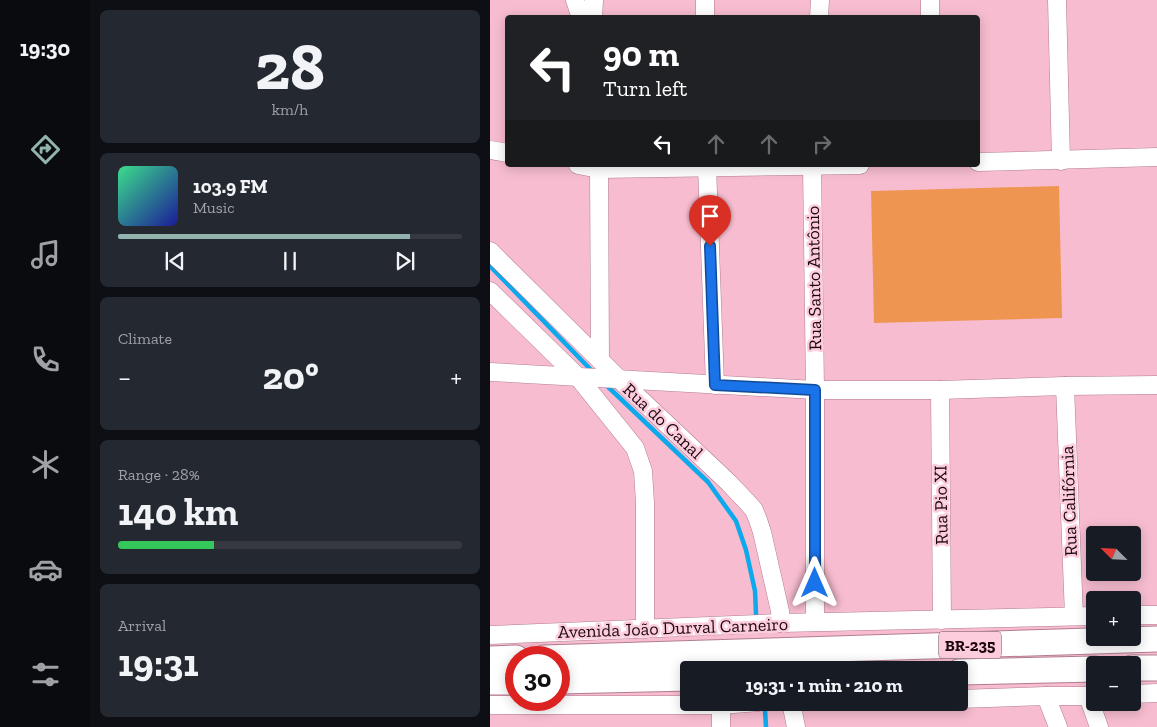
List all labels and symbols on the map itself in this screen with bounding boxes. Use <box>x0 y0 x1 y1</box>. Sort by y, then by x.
pin <box>689 195 731 246</box>
street label: Rua Santo Antônio <box>802 206 826 350</box>
street label: Rua do Canal <box>618 378 708 464</box>
street label: Rua Califórnia <box>1056 445 1082 557</box>
street label: Rua Pio XI <box>929 465 953 545</box>
north arrow <box>1086 526 1141 581</box>
position arrow <box>788 556 840 608</box>
street label: Avenida João Durval Carneiro <box>557 613 789 643</box>
road number: BR-235 <box>939 632 1001 658</box>
speed limit sign: 30 <box>505 646 570 711</box>

